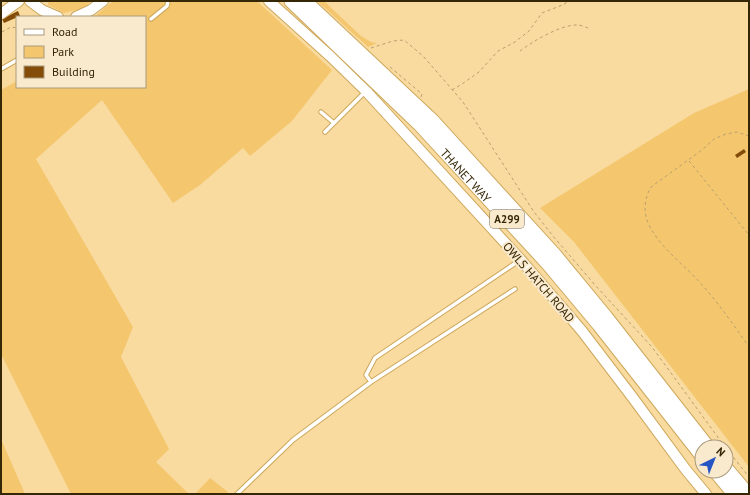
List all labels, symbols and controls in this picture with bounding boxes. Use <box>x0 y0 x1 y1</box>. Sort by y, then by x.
legend <box>16 16 146 88</box>
text: Road <box>52 24 77 39</box>
text: Park <box>52 44 74 59</box>
text: Building <box>52 64 95 79</box>
street label: THANET WAY <box>438 145 495 205</box>
road number: A299 <box>490 210 524 228</box>
street label: OWLS HATCH ROAD <box>500 239 578 325</box>
north arrow <box>694 439 734 479</box>
text: N <box>713 444 728 459</box>

